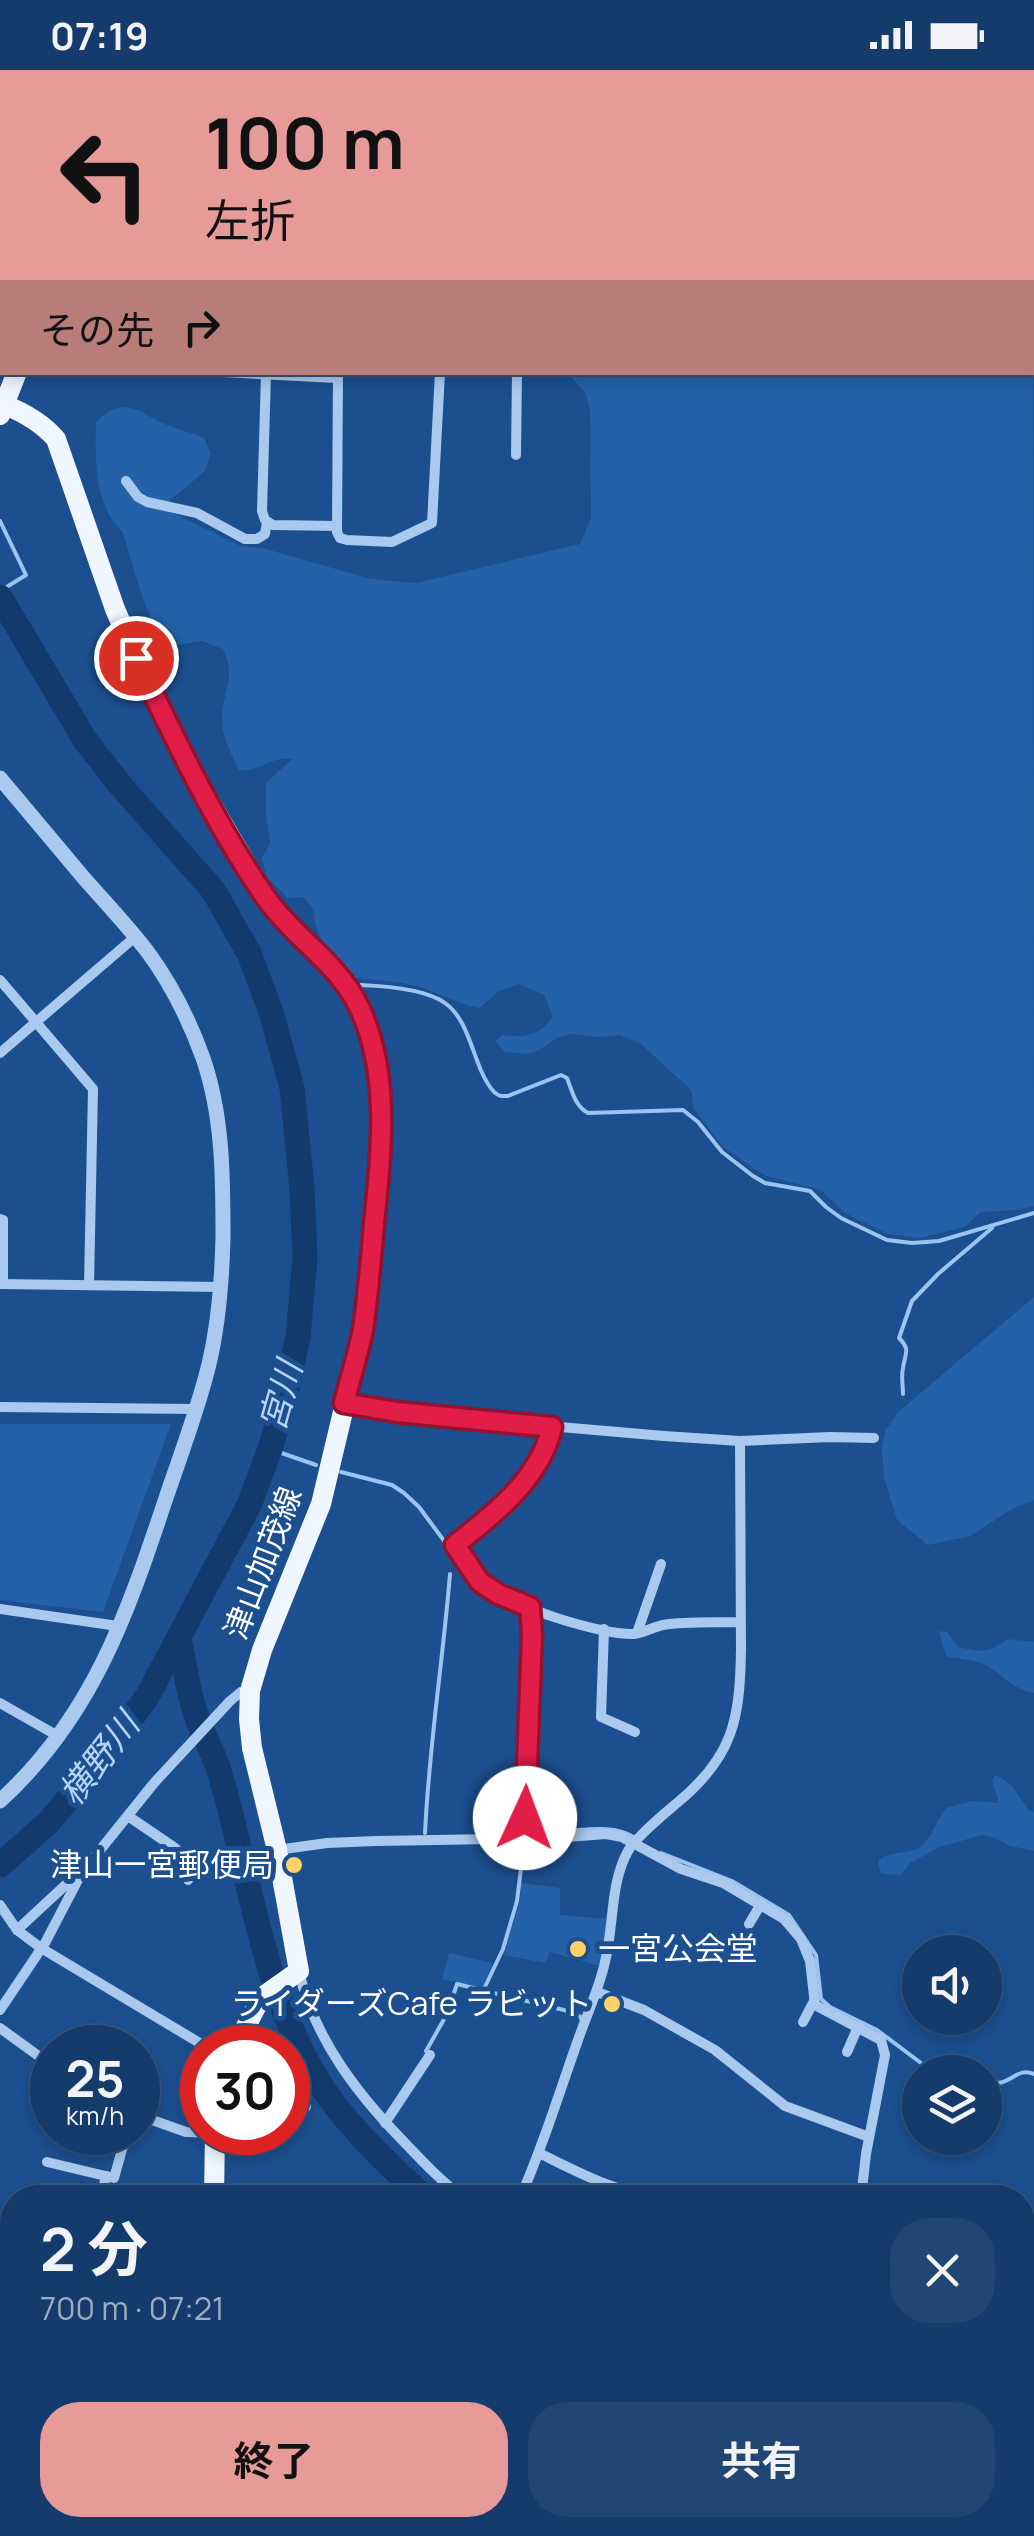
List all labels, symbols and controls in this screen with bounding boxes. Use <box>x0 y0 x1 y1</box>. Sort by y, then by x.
text: 07:19 <box>50 9 149 61</box>
text: 100 m <box>205 94 405 190</box>
icon: left <box>40 110 170 240</box>
text: 左折 <box>205 189 295 251</box>
icon: right <box>174 300 229 355</box>
text: その先 <box>40 303 154 355</box>
pin <box>94 616 179 701</box>
icon: arrive <box>109 631 164 686</box>
water label: 宮川 <box>247 1352 314 1436</box>
street label: 津山加茂線 <box>213 1480 311 1645</box>
water label: 横野川 <box>47 1699 152 1815</box>
position arrow <box>473 1766 577 1870</box>
place label: 津山一宮郵便局 <box>50 1842 274 1886</box>
marker: 津山一宮郵便局 <box>283 1854 305 1876</box>
place label: 一宮公会堂 <box>598 1926 758 1970</box>
map controls <box>902 1935 1002 2155</box>
button: sound <box>902 1935 1002 2035</box>
marker: 一宮公会堂 <box>567 1938 589 1960</box>
place label: ライダーズCafe ラビット <box>230 1981 592 2025</box>
marker: ライダーズCafe ラビット <box>601 1993 623 2015</box>
speed limit sign: 30 <box>180 2025 310 2155</box>
text: 25 <box>65 2044 125 2112</box>
button: layers <box>902 2055 1002 2155</box>
text: km/h <box>66 2098 124 2133</box>
text: 2 分 <box>40 2207 148 2289</box>
button: close <box>890 2218 995 2323</box>
text: 700 m · 07:21 <box>40 2286 225 2330</box>
button: 終了 <box>40 2402 508 2517</box>
button: 共有 <box>528 2402 995 2517</box>

